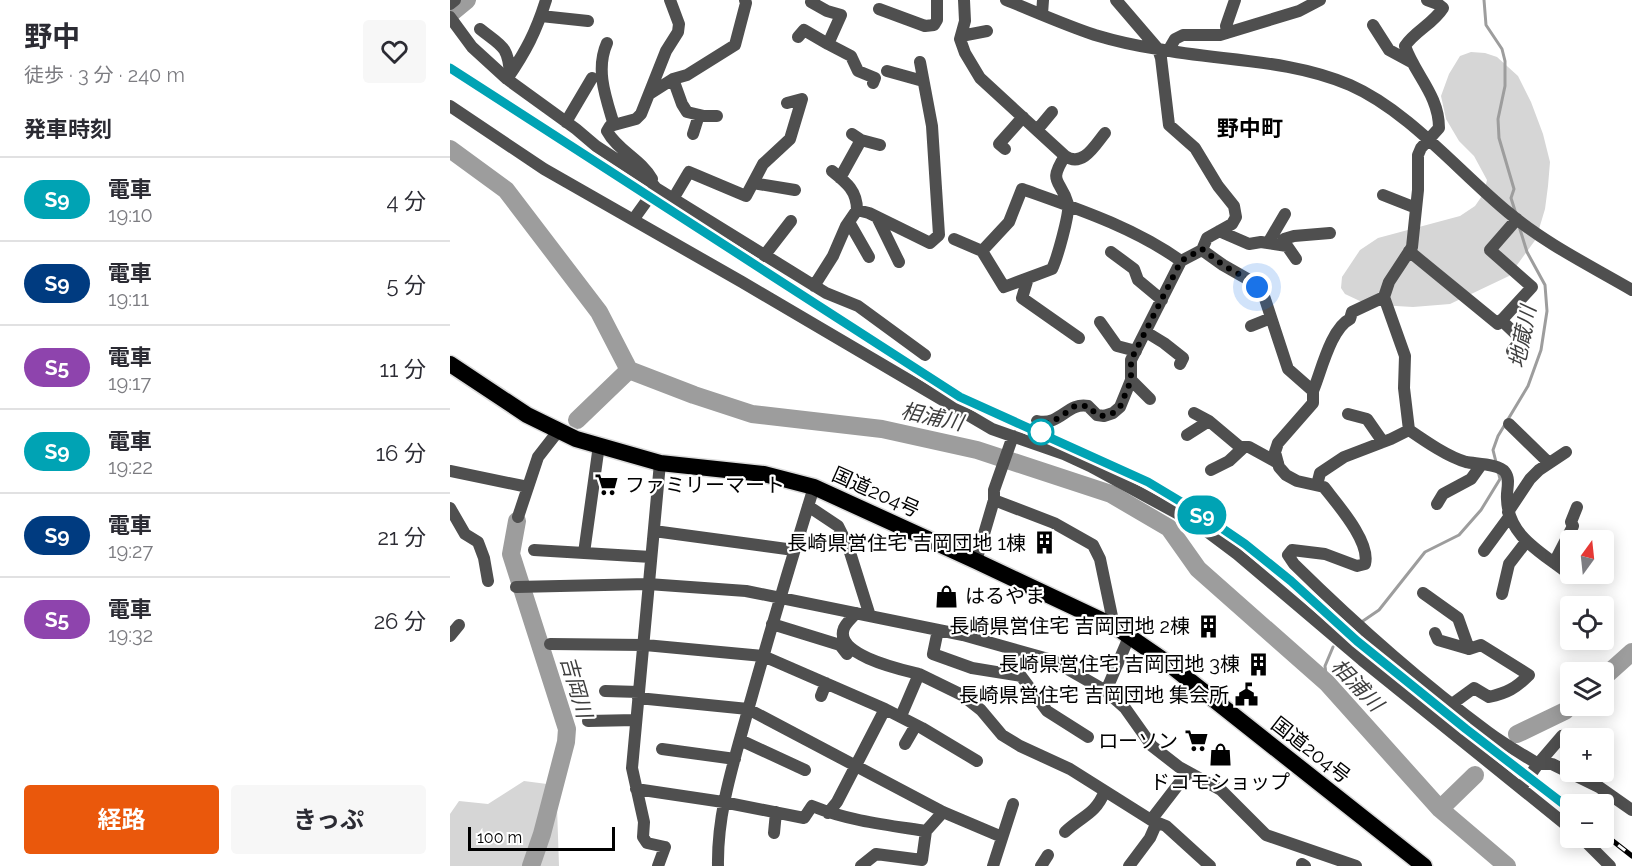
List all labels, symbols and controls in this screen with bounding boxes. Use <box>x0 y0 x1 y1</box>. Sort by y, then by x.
text: 野中 <box>24 20 80 53</box>
button: heart <box>363 20 426 83</box>
text: 徒歩 · 3 分 · 240 m <box>24 63 185 87</box>
district label: 野中町 <box>1217 115 1283 141</box>
text: 発車時刻 <box>24 116 112 142</box>
text: 電車 <box>108 176 152 202</box>
text: S9 <box>44 187 70 212</box>
text: 4 分 <box>386 188 426 214</box>
text: 19:10 <box>108 203 153 227</box>
text: 電車 <box>108 260 152 286</box>
text: S9 <box>44 271 70 296</box>
text: 5 分 <box>386 272 426 298</box>
your location <box>1242 272 1272 302</box>
text: 19:11 <box>108 287 149 311</box>
water label: 地蔵川 <box>1504 302 1541 370</box>
text: 電車 <box>108 344 152 370</box>
text: S5 <box>45 355 69 380</box>
text: 11 分 <box>380 356 426 382</box>
text: 19:17 <box>108 371 151 395</box>
water label: 相浦川 <box>899 398 967 436</box>
unlabelled marker <box>1028 419 1054 445</box>
text: 電車 <box>108 428 152 454</box>
text: S9 <box>44 439 70 464</box>
text: 16 分 <box>376 440 426 466</box>
text: 19:22 <box>108 455 153 479</box>
street label: 国道204号 <box>828 462 924 522</box>
supermarket icon: ファミリーマート <box>594 472 620 498</box>
place label: ファミリーマート <box>625 473 785 497</box>
line badge: S9 <box>1175 496 1229 534</box>
text: S9 <box>1189 503 1215 528</box>
text: 電車 <box>108 512 152 538</box>
text: S9 <box>44 523 70 548</box>
text: 21 分 <box>378 524 426 550</box>
building icon: 長崎県営住宅 吉岡団地 1棟 <box>1031 530 1057 556</box>
north arrow <box>1560 530 1614 584</box>
map controls <box>1560 530 1614 848</box>
place label: 長崎県営住宅 吉岡団地 1棟 <box>787 531 1026 555</box>
text: 19:27 <box>108 539 153 563</box>
shop icon: はるやま <box>934 583 960 609</box>
place label: はるやま <box>965 584 1045 608</box>
text: 電車 <box>108 596 152 622</box>
button: locate <box>1560 596 1614 650</box>
text: S5 <box>45 607 69 632</box>
text: 26 分 <box>374 608 426 634</box>
building icon: 長崎県営住宅 吉岡団地 2棟 <box>1195 613 1221 639</box>
place label: 長崎県営住宅 吉岡団地 2棟 <box>949 614 1190 638</box>
text: 19:32 <box>108 623 153 647</box>
building icon: 長崎県営住宅 吉岡団地 3棟 <box>1245 651 1271 677</box>
place label: 長崎県営住宅 吉岡団地 3棟 <box>999 652 1240 676</box>
water label: 吉岡川 <box>556 653 598 723</box>
water label: 相浦川 <box>1326 653 1390 717</box>
button: layers <box>1560 662 1614 716</box>
public building icon: 長崎県営住宅 吉岡団地 集会所 <box>1234 682 1260 708</box>
place label: 長崎県営住宅 吉岡団地 集会所 <box>959 683 1229 707</box>
street label: 国道204号 <box>1267 712 1355 788</box>
supermarket icon: ローソン <box>1183 728 1209 754</box>
button: + <box>1560 728 1614 782</box>
place label: ローソン <box>1098 729 1178 753</box>
shop icon: ドコモショップ <box>1207 742 1233 768</box>
place label: ドコモショップ <box>1150 770 1290 794</box>
button: 経路 <box>24 785 219 854</box>
button: きっぷ <box>231 785 426 854</box>
button: − <box>1560 794 1614 848</box>
scale bar <box>468 824 615 852</box>
text: 100 m <box>477 828 522 847</box>

